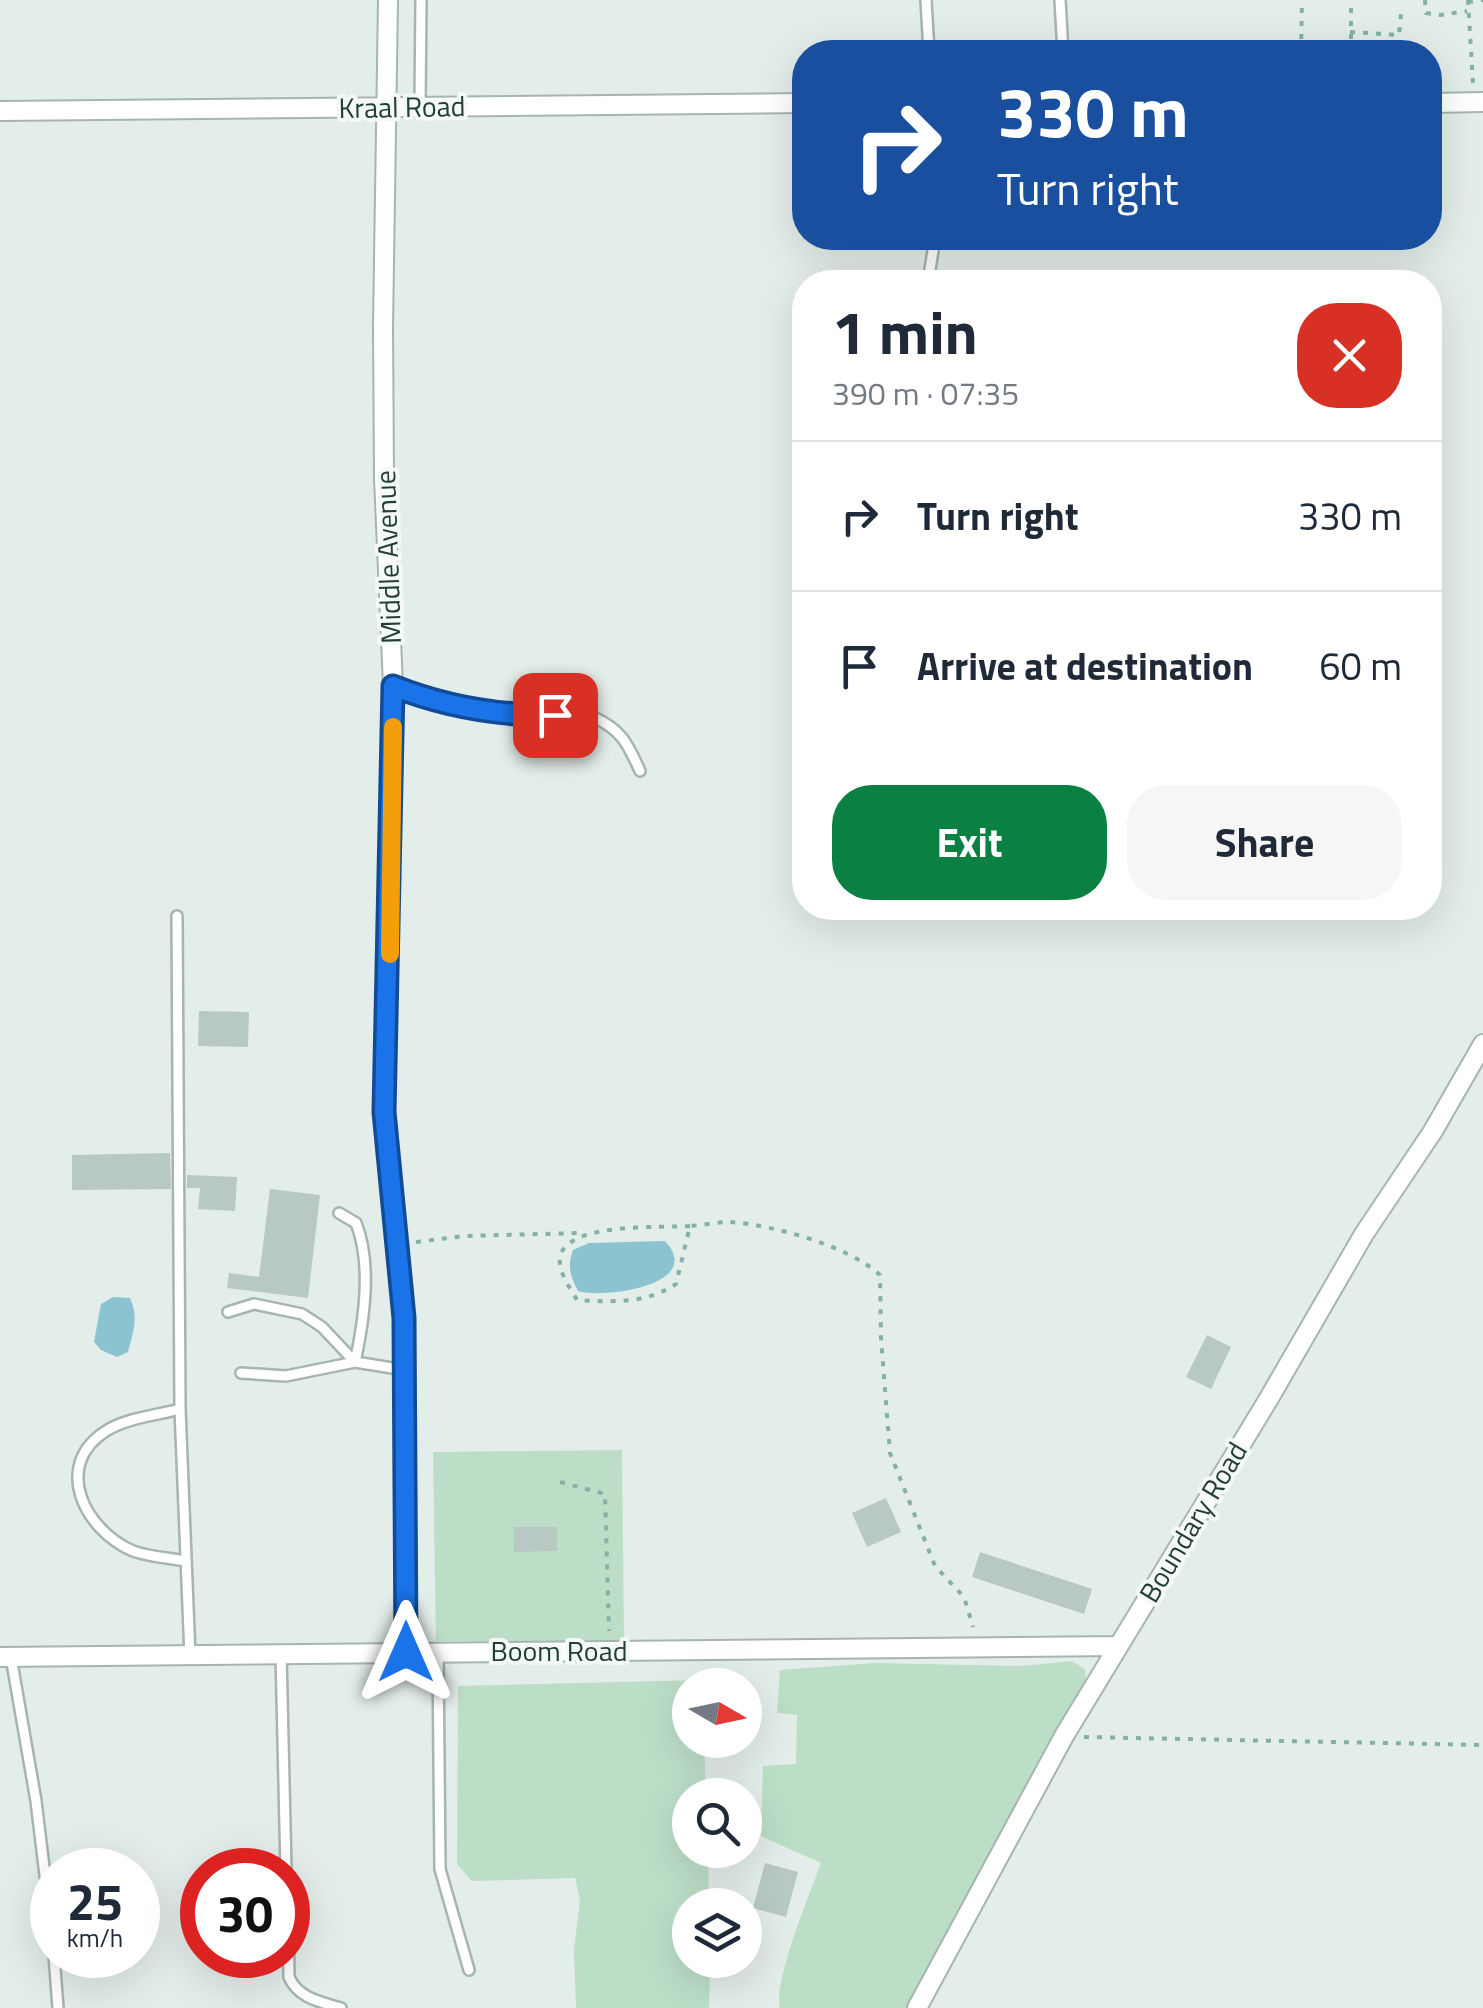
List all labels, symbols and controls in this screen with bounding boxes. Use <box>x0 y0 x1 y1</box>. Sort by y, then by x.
text: 330 m <box>997 58 1189 164</box>
icon: right <box>832 80 962 210</box>
street label: Kraal Road <box>338 84 466 129</box>
text: Turn right <box>997 154 1179 222</box>
text: 1 min <box>832 286 978 377</box>
button: close <box>1297 303 1402 408</box>
text: 390 m · 07:35 <box>832 369 1019 417</box>
street label: Middle Avenue <box>363 469 412 645</box>
text: Turn right <box>917 487 1079 545</box>
text: 330 m <box>1298 487 1402 545</box>
icon: right <box>832 489 887 544</box>
text: Arrive at destination <box>917 637 1253 695</box>
text: 60 m <box>1319 637 1402 695</box>
icon: arrive <box>832 639 887 694</box>
pin <box>513 673 598 758</box>
icon: arrive <box>528 688 583 743</box>
button: Exit <box>832 785 1107 900</box>
button: Share <box>1127 785 1402 900</box>
street label: Boundary Road <box>1128 1433 1258 1610</box>
position arrow <box>354 1600 458 1704</box>
street label: Boom Road <box>490 1629 628 1672</box>
north arrow <box>672 1668 762 1758</box>
map controls <box>672 1668 762 1978</box>
button: search <box>672 1778 762 1868</box>
speed limit sign: 30 <box>180 1848 310 1978</box>
text: 25 <box>67 1863 123 1939</box>
button: layers <box>672 1888 762 1978</box>
text: km/h <box>67 1919 123 1957</box>

